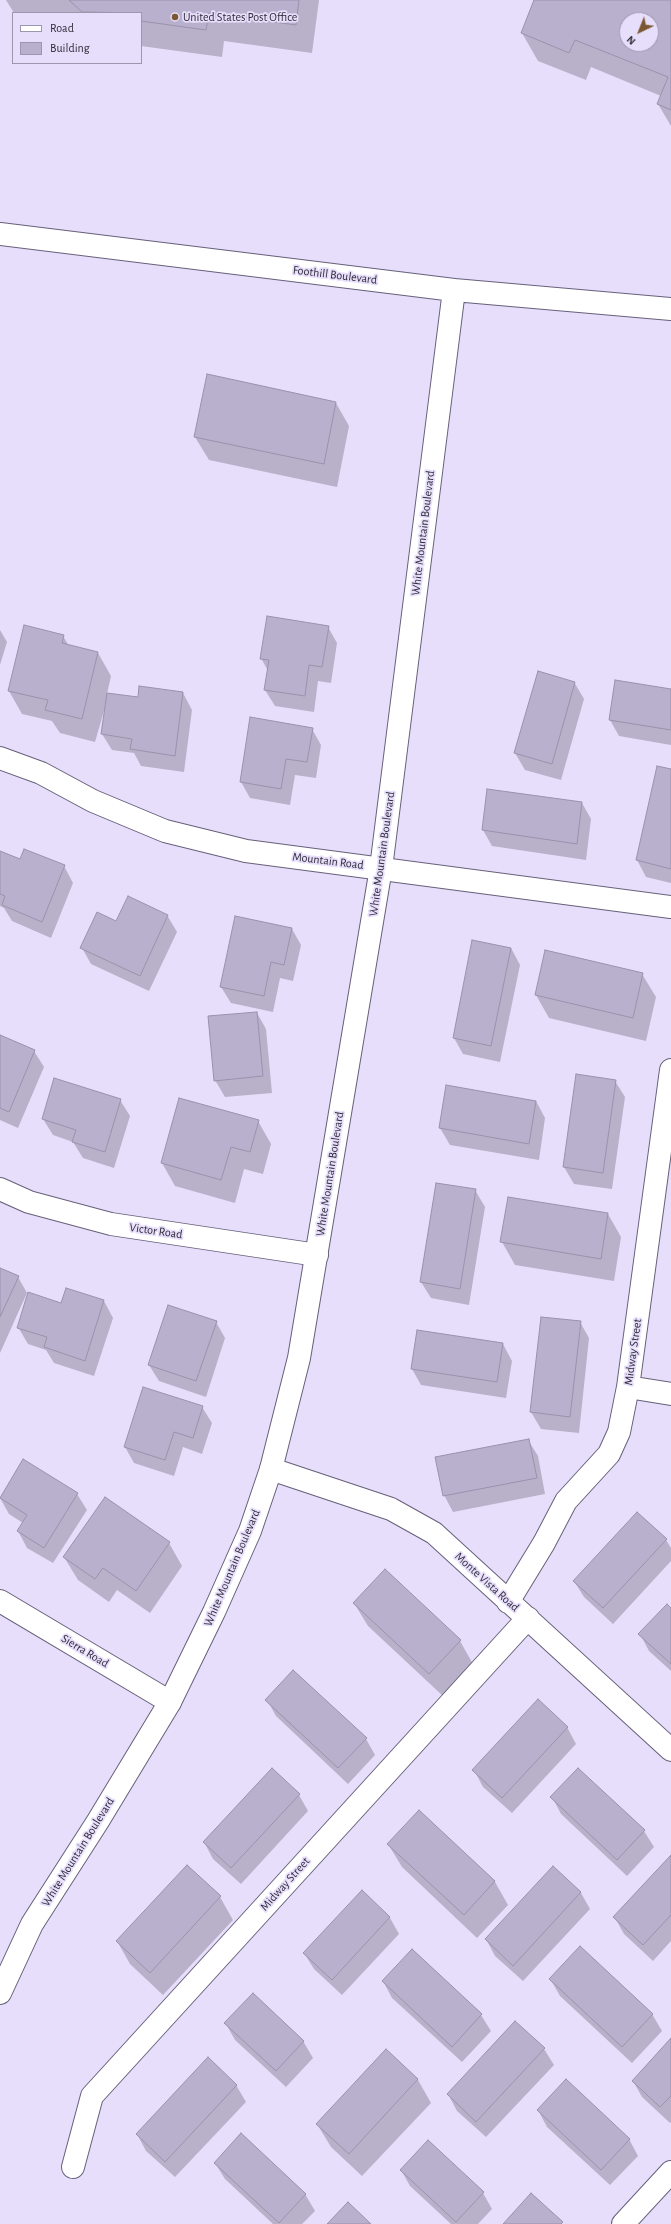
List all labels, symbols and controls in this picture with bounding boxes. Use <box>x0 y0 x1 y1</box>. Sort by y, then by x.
place label: United States Post Office <box>183 10 297 24</box>
legend <box>12 12 142 64</box>
marker: United States Post Office <box>170 12 180 22</box>
north arrow <box>619 12 659 52</box>
text: Road <box>50 22 74 34</box>
text: N <box>625 34 638 47</box>
text: Building <box>50 42 90 54</box>
street label: Foothill Boulevard <box>292 263 378 287</box>
street label: White Mountain Boulevard <box>408 470 438 596</box>
street label: White Mountain Boulevard <box>366 791 398 917</box>
street label: Mountain Road <box>292 849 364 873</box>
street label: White Mountain Boulevard <box>313 1111 347 1237</box>
street label: Victor Road <box>129 1220 183 1242</box>
street label: Midway Street <box>621 1318 645 1386</box>
street label: White Mountain Boulevard <box>201 1507 263 1629</box>
street label: Monte Vista Road <box>452 1549 522 1615</box>
street label: Sierra Road <box>59 1631 111 1671</box>
street label: White Mountain Boulevard <box>39 1795 117 1909</box>
street label: Midway Street <box>257 1854 313 1914</box>

